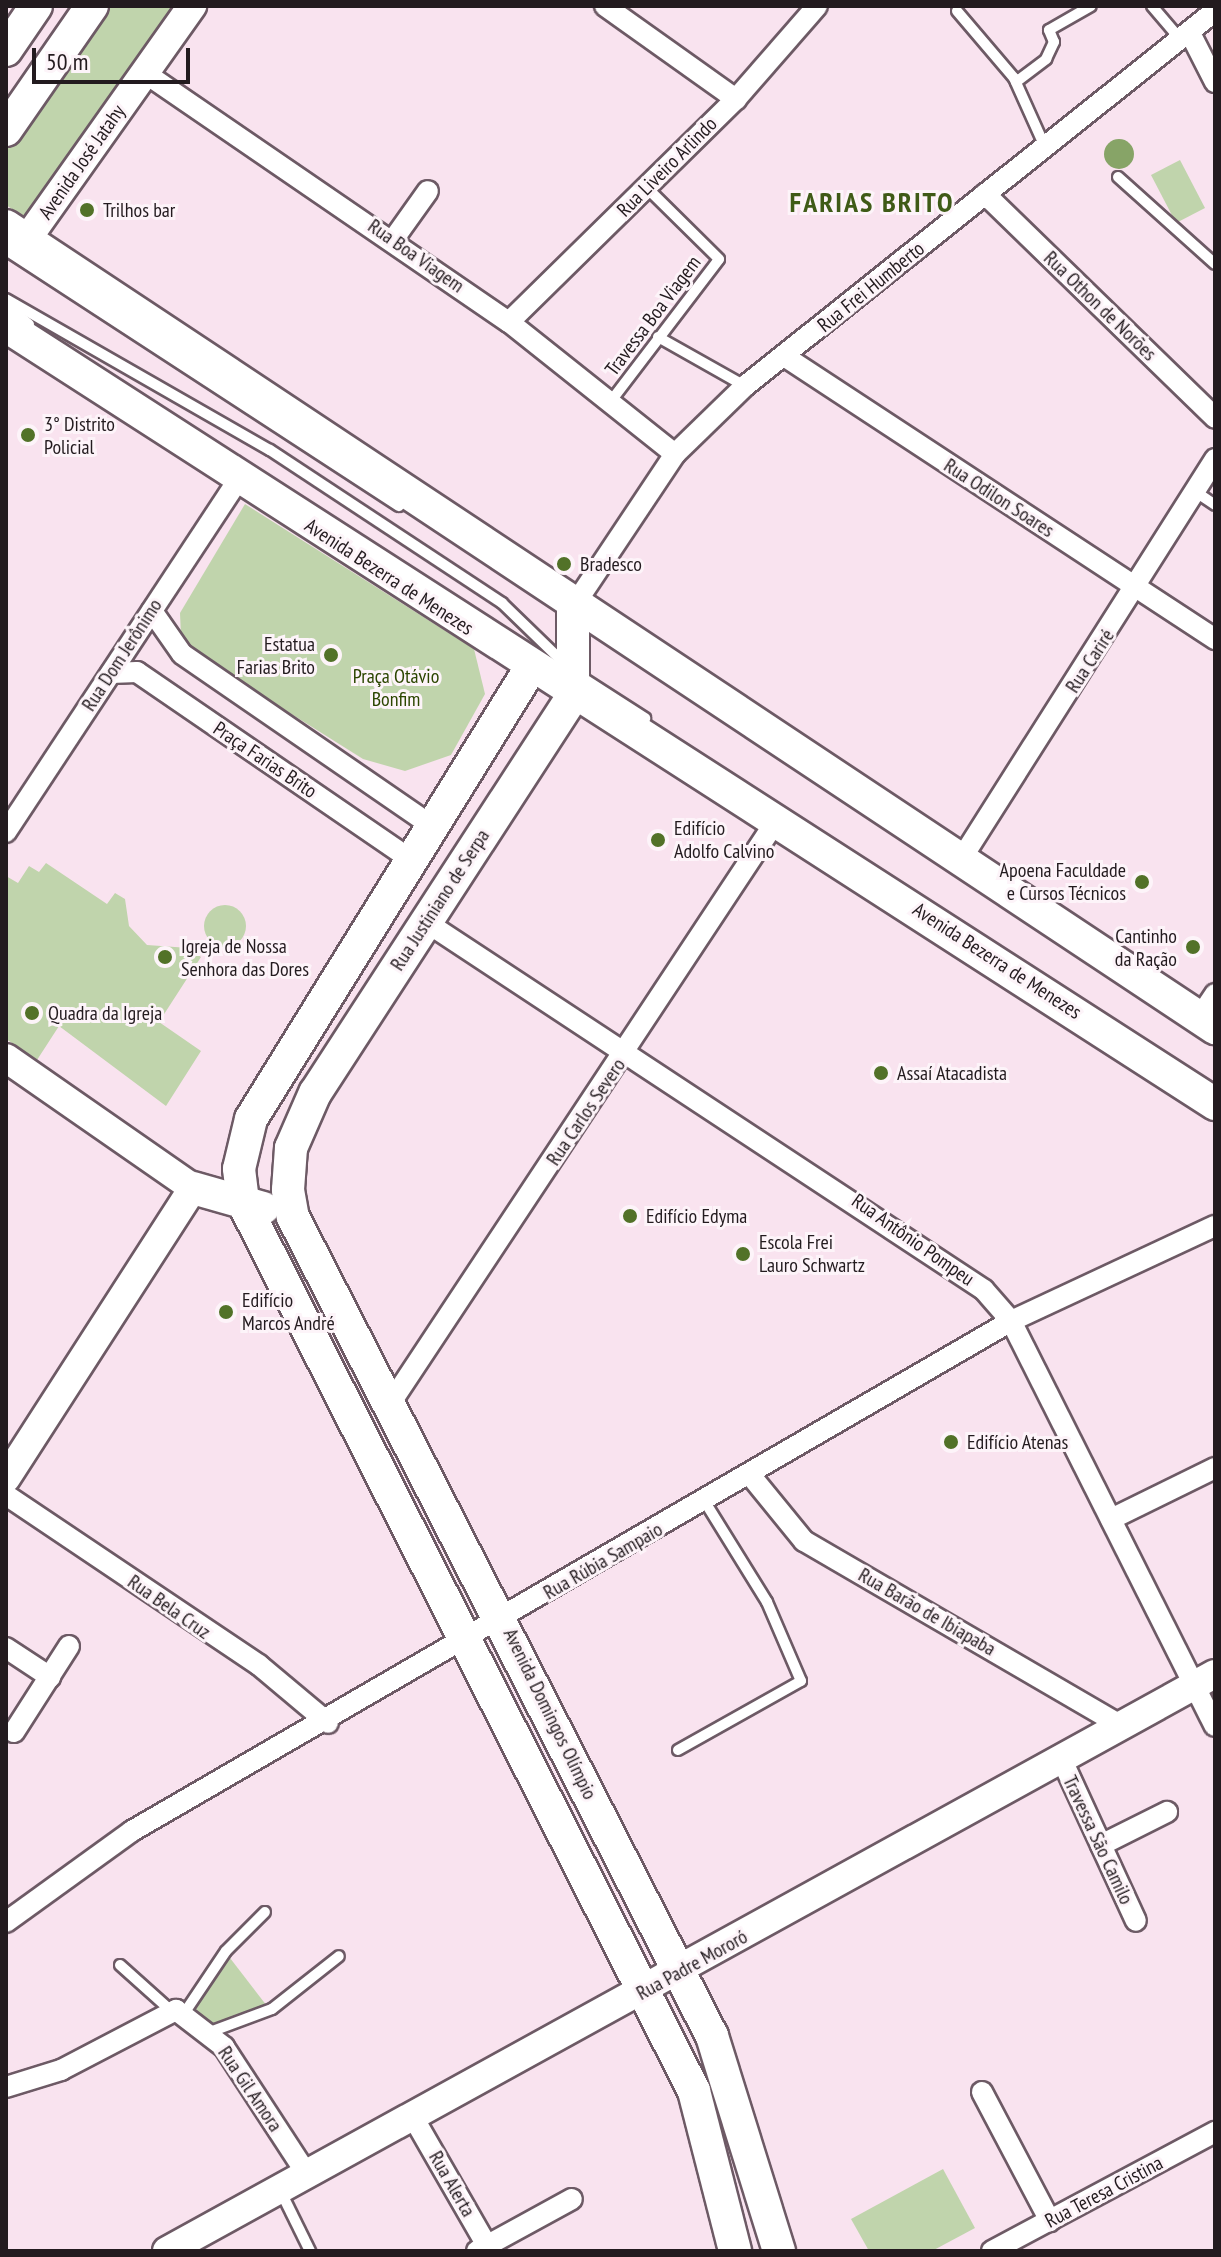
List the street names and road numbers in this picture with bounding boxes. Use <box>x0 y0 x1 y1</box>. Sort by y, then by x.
street label: Avenida José Jatahy <box>34 100 130 224</box>
street label: Rua Liveiro Arlindo <box>612 112 722 222</box>
street label: Rua Boa Viagem <box>363 214 469 298</box>
street label: Rua Frei Humberto <box>813 237 929 337</box>
street label: Rua Othon de Norões <box>1039 246 1161 366</box>
street label: Travessa Boa Viagem <box>600 251 706 381</box>
street label: Rua Odilon Soares <box>939 453 1059 543</box>
street label: Avenida Bezerra de Menezes <box>300 514 478 640</box>
street label: Rua Dom Jerônimo <box>77 594 167 716</box>
street label: Rua Cariré <box>1061 625 1119 697</box>
street label: Praça Farias Brito <box>209 717 321 803</box>
street label: Rua Justiniano de Serpa <box>385 825 495 975</box>
street label: Avenida Bezerra de Menezes <box>908 898 1086 1024</box>
street label: Rua Carlos Severo <box>541 1054 631 1170</box>
street label: Rua Antônio Pompeu <box>847 1189 979 1291</box>
street label: Rua Rúbia Sampaio <box>539 1517 667 1605</box>
street label: Rua Barão de Ibiapaba <box>854 1563 1000 1661</box>
street label: Rua Bela Cruz <box>123 1570 215 1644</box>
street label: Avenida Domingos Olímpio <box>498 1625 602 1803</box>
street label: Travessa São Camilo <box>1058 1772 1138 1908</box>
street label: Rua Padre Mororó <box>632 1925 752 2005</box>
street label: Rua Gil Amora <box>213 2042 287 2136</box>
street label: Rua Alerta <box>424 2147 480 2221</box>
street label: Rua Teresa Cristina <box>1041 2151 1167 2233</box>

